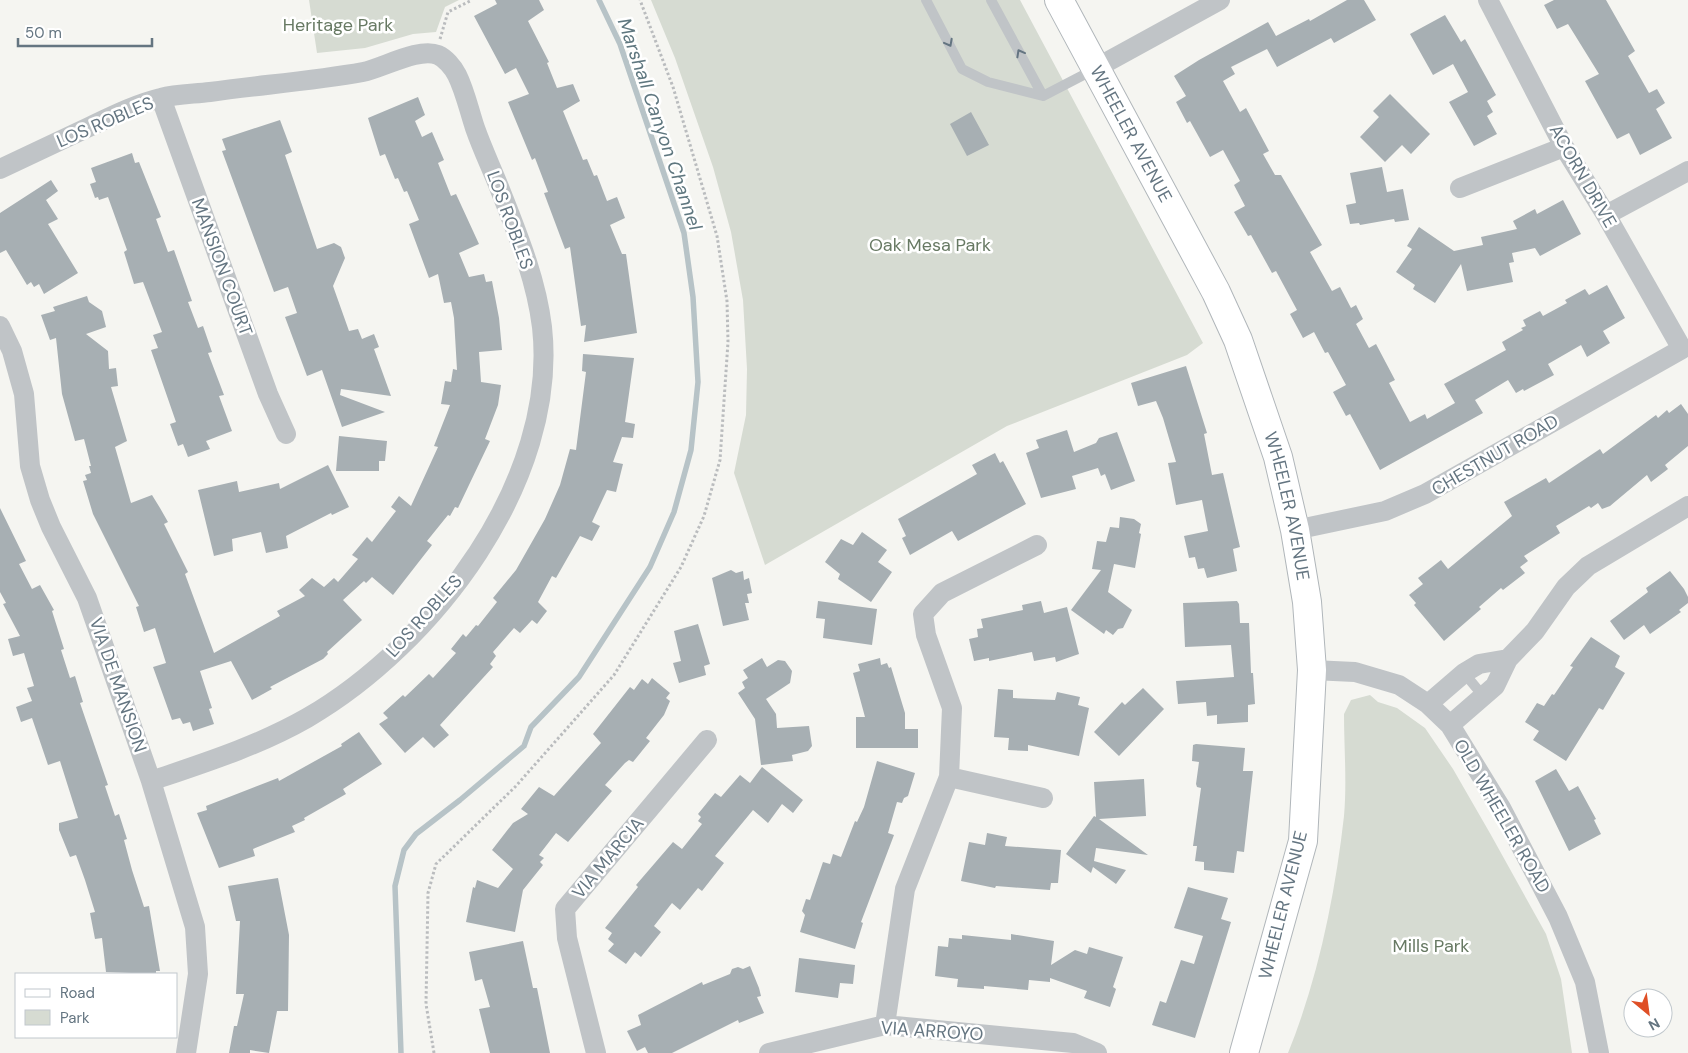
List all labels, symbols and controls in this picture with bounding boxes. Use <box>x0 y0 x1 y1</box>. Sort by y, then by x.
park label: Heritage Park <box>283 13 393 37</box>
scale bar <box>18 15 151 47</box>
water label: Marshall Canyon Channel <box>612 15 708 234</box>
text: 50 m <box>25 23 62 43</box>
one-way arrow <box>943 38 953 47</box>
one-way arrow <box>1016 49 1026 58</box>
street label: WHEELER AVENUE <box>1084 61 1178 207</box>
street label: LOS ROBLES <box>53 91 157 153</box>
street label: ACORN DRIVE <box>1544 120 1622 232</box>
street label: LOS ROBLES <box>481 167 539 273</box>
street label: MANSION COURT <box>186 195 258 339</box>
park label: Oak Mesa Park <box>869 233 991 257</box>
street label: CHESTNUT ROAD <box>1427 409 1563 501</box>
street label: WHEELER AVENUE <box>1258 428 1315 582</box>
street label: LOS ROBLES <box>381 570 467 662</box>
street label: VIA DE MANSION <box>84 614 152 756</box>
street label: OLD WHEELER ROAD <box>1448 735 1556 897</box>
street label: VIA MARCIA <box>567 812 649 904</box>
street label: WHEELER AVENUE <box>1253 828 1313 982</box>
park label: Mills Park <box>1393 934 1469 958</box>
legend <box>15 973 178 1038</box>
text: Road <box>60 983 95 1003</box>
north arrow <box>1623 988 1673 1038</box>
text: Park <box>60 1008 90 1028</box>
text: N <box>1645 1014 1663 1035</box>
street label: VIA ARROYO <box>880 1015 984 1047</box>

